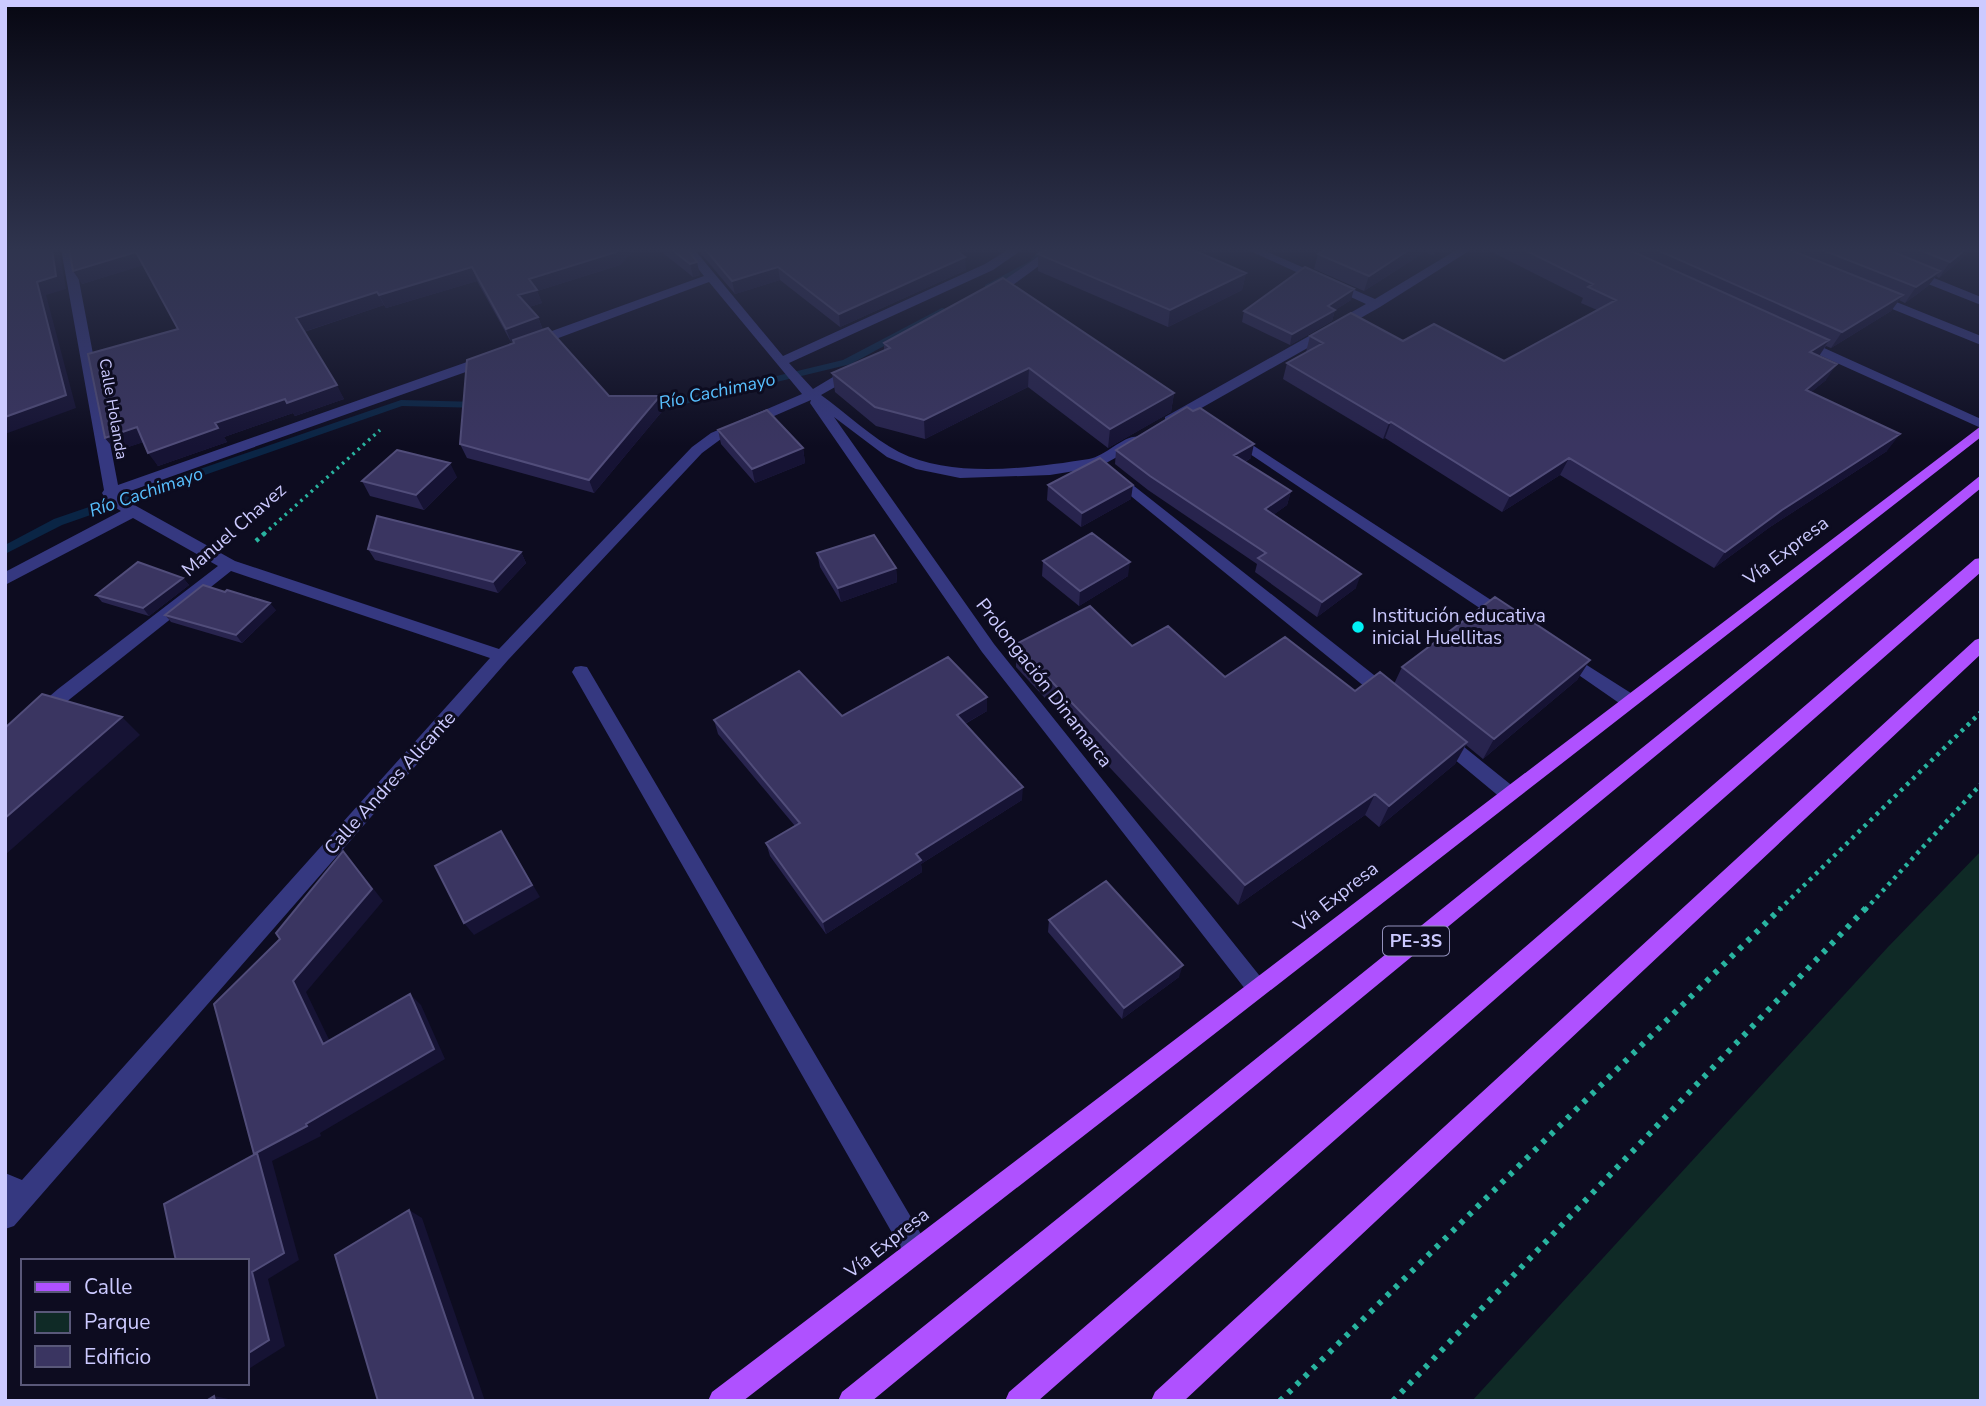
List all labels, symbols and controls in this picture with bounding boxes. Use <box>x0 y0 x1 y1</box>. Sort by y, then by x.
street label: Calle Holanda <box>93 357 133 461</box>
water label: Río Cachimayo <box>656 367 778 415</box>
water label: Río Cachimayo <box>86 461 206 523</box>
street label: Manuel Chavez <box>176 477 292 583</box>
street label: Vía Expresa <box>1737 510 1834 592</box>
street label: Prolongación Dinamarca <box>970 593 1118 773</box>
place label: Institución educativa inicial Huellitas <box>1372 603 1546 651</box>
marker: Institución educativa inicial Huellitas <box>1350 619 1366 635</box>
street label: Calle Andres Alicante <box>318 705 462 861</box>
street label: Vía Expresa <box>1288 856 1384 939</box>
road number: PE-3S <box>1383 926 1449 956</box>
street label: Vía Expresa <box>839 1202 935 1285</box>
legend <box>21 1259 248 1385</box>
text: Calle <box>84 1273 132 1301</box>
text: Parque <box>84 1308 151 1336</box>
text: Edificio <box>84 1343 151 1371</box>

